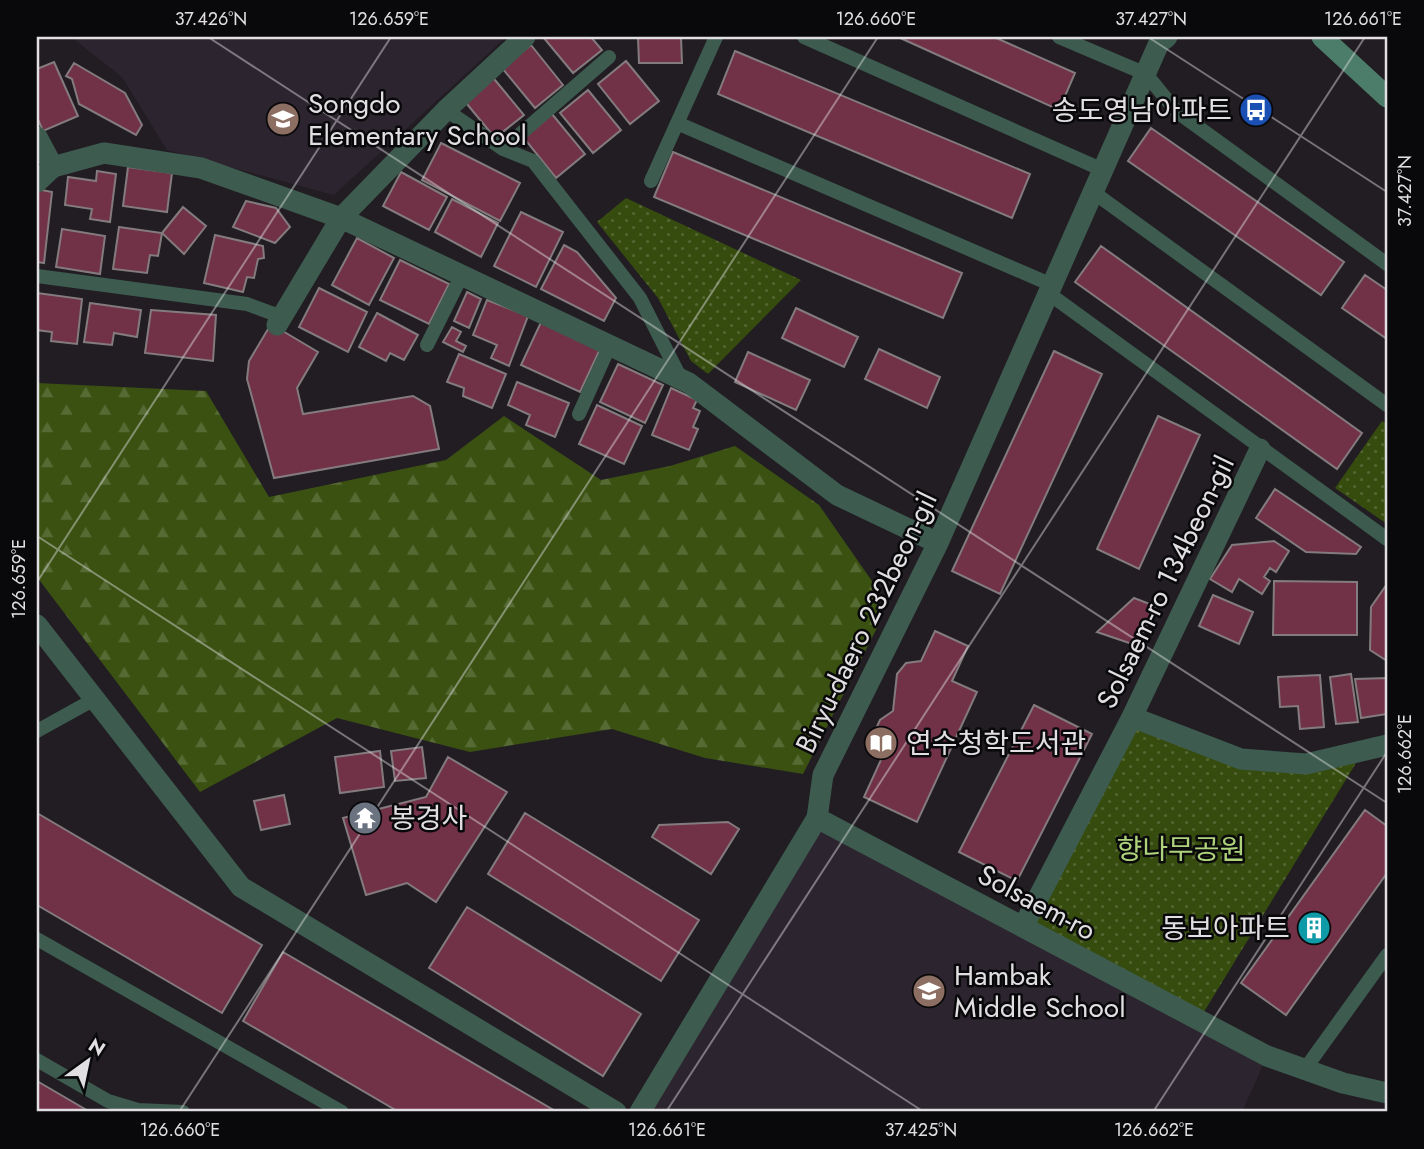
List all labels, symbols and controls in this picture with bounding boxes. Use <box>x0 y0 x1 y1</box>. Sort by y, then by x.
text: 37.426°N <box>175 6 247 32</box>
text: 126.659°E <box>349 6 429 32</box>
text: 126.660°E <box>836 6 916 32</box>
text: 37.427°N <box>1115 6 1187 32</box>
text: 126.661°E <box>1324 6 1402 32</box>
place label: Songdo Elementary School <box>308 83 527 156</box>
place label: 송도영남아파트 <box>1052 90 1232 131</box>
bus stop icon: 송도영남아파트 <box>1237 91 1275 129</box>
school or university icon: Songdo Elementary School <box>264 100 302 138</box>
text: 37.427°N <box>1392 155 1418 227</box>
street label: Solsaem-ro 134beon-gil <box>1086 449 1245 716</box>
street label: Biryu-daero 232beon-gil <box>785 485 948 760</box>
text: 126.659°E <box>6 539 32 619</box>
text: 126.662°E <box>1392 714 1418 794</box>
place label: 연수청학도서관 <box>906 723 1086 764</box>
library icon: 연수청학도서관 <box>862 724 900 762</box>
place label: 봉경사 <box>390 798 467 839</box>
temple icon: 봉경사 <box>346 799 384 837</box>
park label: 향나무공원 <box>1117 829 1245 870</box>
street label: Solsaem-ro <box>970 854 1103 951</box>
place label: 동보아파트 <box>1161 908 1290 949</box>
building icon: 동보아파트 <box>1295 909 1333 947</box>
place label: Hambak Middle School <box>954 955 1126 1028</box>
school or university icon: Hambak Middle School <box>910 972 948 1010</box>
north arrow <box>52 1026 122 1096</box>
text: N <box>83 1032 111 1063</box>
text: 126.660°E <box>140 1117 220 1143</box>
text: 126.661°E <box>628 1117 706 1143</box>
text: 37.425°N <box>885 1117 957 1143</box>
text: 126.662°E <box>1114 1117 1194 1143</box>

